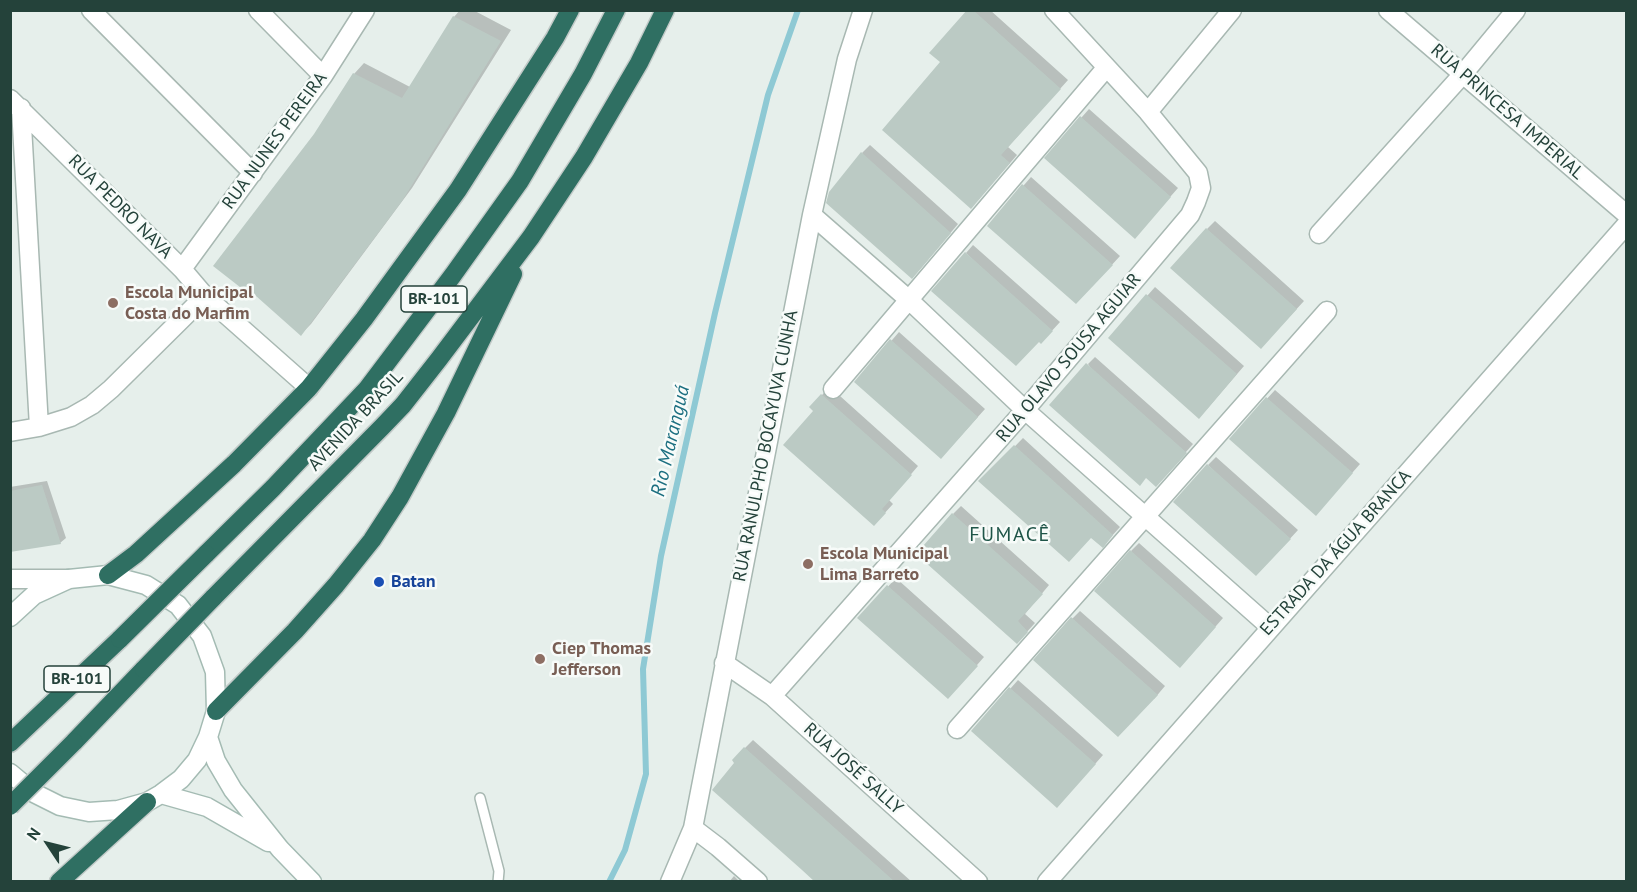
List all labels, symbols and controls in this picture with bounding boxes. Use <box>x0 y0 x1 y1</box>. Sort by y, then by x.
street label: RUA PRINCESA IMPERIAL <box>1426 40 1588 184</box>
street label: RUA NUNES PEREIRA <box>218 68 332 214</box>
street label: RUA PEDRO NAVA <box>64 151 176 263</box>
street label: RUA OLAVO SOUSA AGUIAR <box>992 269 1146 447</box>
place label: Escola Municipal Costa do Marfim <box>125 282 253 324</box>
road number: BR-101 <box>401 286 467 312</box>
marker: Escola Municipal Costa do Marfim <box>106 296 120 310</box>
street label: RUA RANULPHO BOCAYUVA CUNHA <box>729 308 803 584</box>
street label: AVENIDA BRASIL <box>304 366 408 476</box>
water label: Rio Maranguá <box>647 383 695 499</box>
street label: ESTRADA DA ÁGUA BRANCA <box>1256 466 1416 640</box>
district label: FUMACÊ <box>969 523 1051 547</box>
place label: Escola Municipal Lima Barreto <box>820 543 948 586</box>
marker: Escola Municipal Lima Barreto <box>801 557 815 571</box>
place label: Batan <box>391 571 436 593</box>
marker: Batan <box>372 575 386 589</box>
place label: Ciep Thomas Jefferson <box>552 638 651 680</box>
marker: Ciep Thomas Jefferson <box>533 652 547 666</box>
road number: BR-101 <box>44 666 110 692</box>
street label: RUA JOSÉ SALLY <box>799 719 907 819</box>
north arrow <box>18 814 78 874</box>
text: N <box>22 824 44 844</box>

